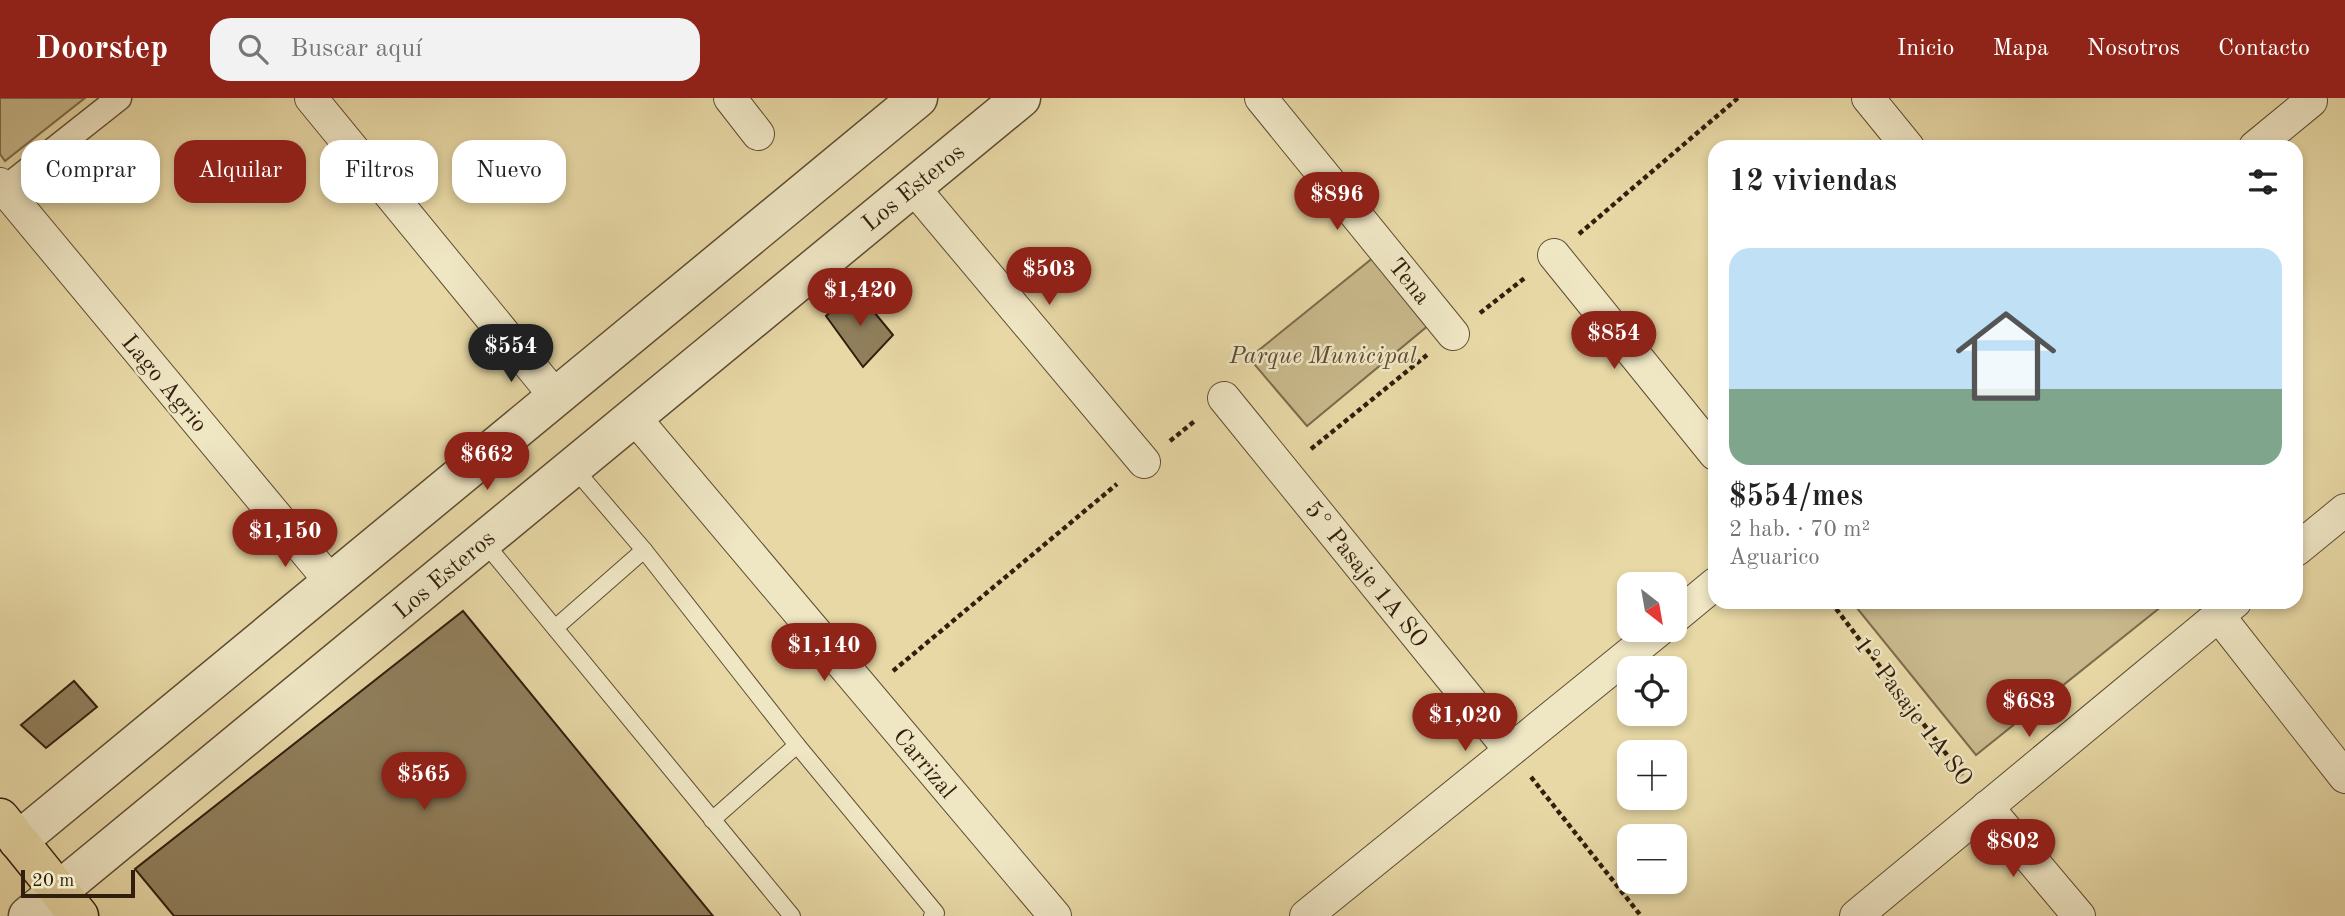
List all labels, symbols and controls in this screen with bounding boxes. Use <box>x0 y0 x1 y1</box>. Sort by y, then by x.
search box <box>210 18 700 81</box>
icon: search <box>234 30 272 68</box>
text: Doorstep <box>35 33 168 66</box>
text: Buscar aquí <box>290 36 422 62</box>
text: Inicio <box>1897 37 1955 61</box>
text: Mapa <box>1993 37 2049 61</box>
text: Nosotros <box>2087 37 2180 61</box>
text: Contacto <box>2218 37 2310 61</box>
chip: Comprar <box>21 140 160 203</box>
chip: Alquilar <box>174 140 306 203</box>
chip: Filtros <box>320 140 438 203</box>
chip: Nuevo <box>452 140 566 203</box>
street label: Los Esteros <box>859 140 970 237</box>
icon: filters <box>2244 163 2282 201</box>
text: 12 viviendas <box>1729 167 1897 197</box>
pin: $896 <box>1296 172 1378 232</box>
text: $896 <box>1310 183 1364 206</box>
pin: $503 <box>1008 248 1090 307</box>
street label: Tena <box>1383 255 1434 310</box>
text: $503 <box>1022 258 1076 281</box>
pin: $1,420 <box>803 268 917 328</box>
text: $1,420 <box>823 279 897 302</box>
icon: home <box>1943 293 2069 419</box>
pin: $854 <box>1573 312 1655 371</box>
text: $854 <box>1587 322 1641 345</box>
pin: $554 <box>470 324 552 384</box>
street label: Lago Agrio <box>116 331 211 438</box>
text: $554 <box>484 335 538 358</box>
park label: Parque Municipal <box>1228 345 1417 369</box>
pin: $662 <box>446 432 528 492</box>
text: $662 <box>460 443 514 466</box>
text: $554/mes <box>1729 482 1863 512</box>
street label: 5° Pasaje 1A SO <box>1299 498 1431 653</box>
pin: $1,150 <box>228 510 342 569</box>
text: 2 hab. · 70 m² <box>1729 518 1870 541</box>
text: $1,150 <box>248 520 322 543</box>
street label: Los Esteros <box>390 527 500 624</box>
text: Aguarico <box>1729 546 1820 569</box>
north arrow <box>1617 572 1687 642</box>
map controls <box>1617 572 1687 894</box>
pin: $1,140 <box>767 624 881 683</box>
street label: 1° Pasaje 1A SO <box>1849 633 1976 791</box>
text: $1,140 <box>787 634 861 657</box>
button: locate <box>1617 656 1687 726</box>
pin: $683 <box>1988 680 2070 739</box>
text: $683 <box>2002 690 2056 713</box>
pin: $1,020 <box>1408 694 1522 753</box>
text: $1,020 <box>1428 704 1502 727</box>
street label: Carrizal <box>888 725 959 804</box>
button: + <box>1617 740 1687 810</box>
pin: $565 <box>383 752 465 812</box>
text: $565 <box>397 763 451 786</box>
pin: $802 <box>1972 820 2054 879</box>
button: − <box>1617 824 1687 894</box>
text: $802 <box>1986 830 2040 853</box>
scale bar <box>21 867 135 899</box>
text: 20 m <box>32 872 74 891</box>

